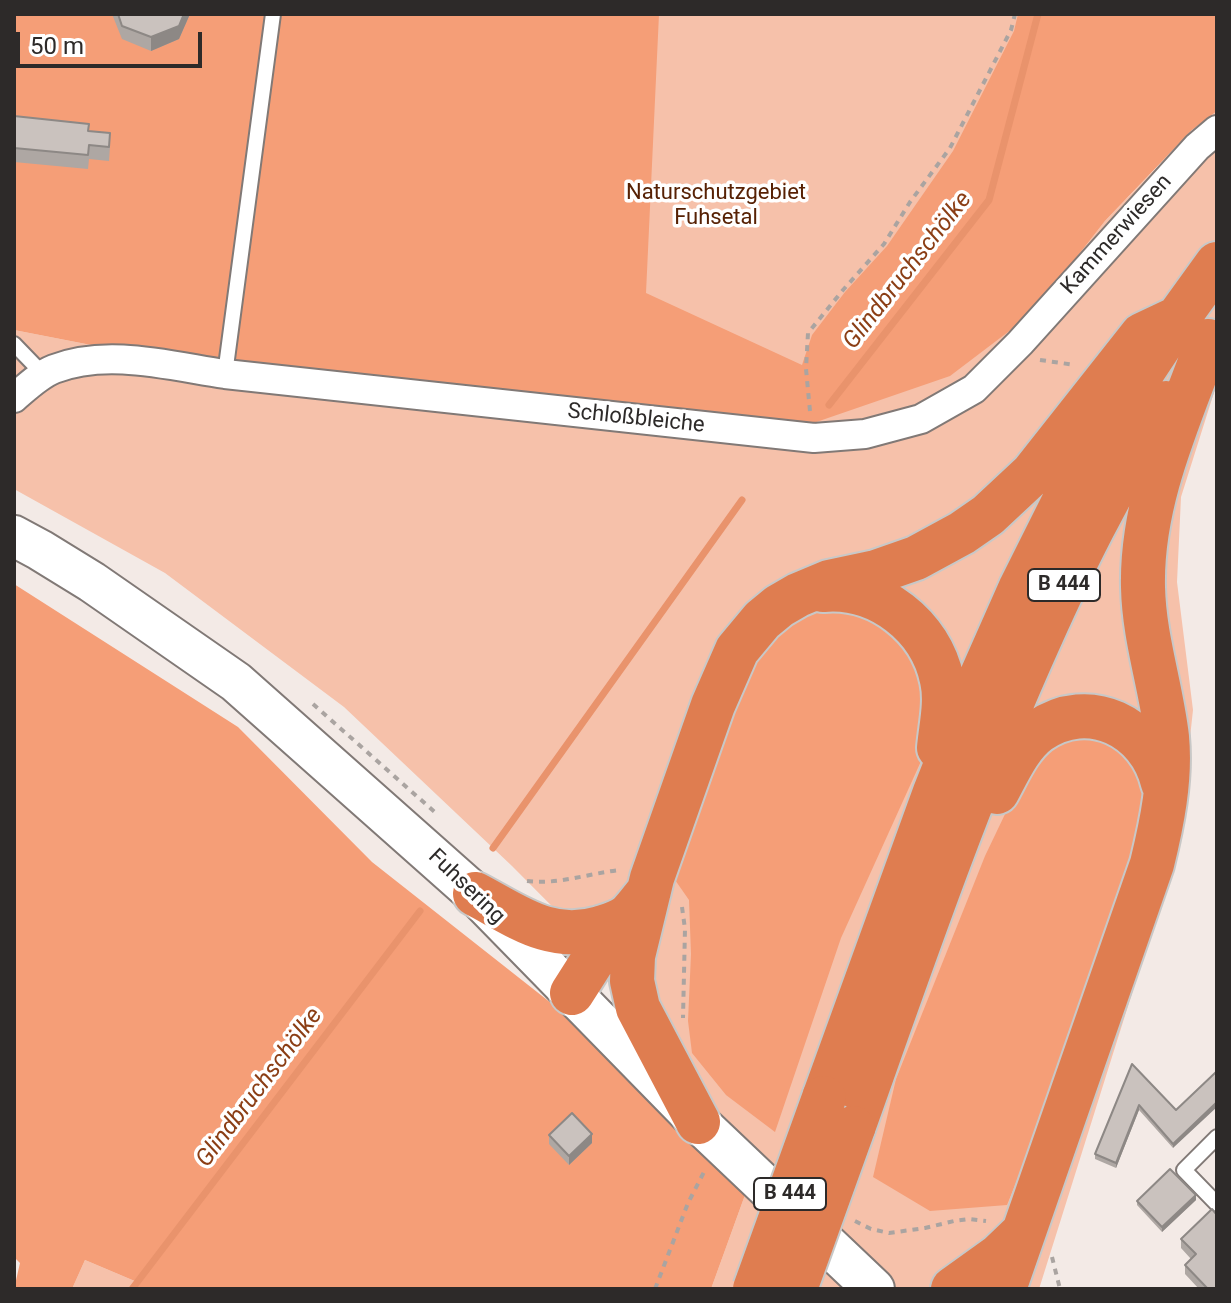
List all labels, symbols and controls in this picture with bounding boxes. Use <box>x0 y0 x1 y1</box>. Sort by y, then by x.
scale bar <box>20 16 206 66</box>
text: 50 m <box>30 32 84 60</box>
street label: Kammerwiesen <box>1056 170 1178 300</box>
park label: Naturschutzgebiet Fuhsetal <box>626 180 806 232</box>
water label: Glindbruchschölke <box>838 187 978 355</box>
street label: Schloßbleiche <box>566 399 706 439</box>
road number: B 444 <box>1028 569 1100 601</box>
street label: Fuhsering <box>422 844 510 930</box>
water label: Glindbruchschölke <box>191 1003 329 1173</box>
road number: B 444 <box>754 1178 826 1210</box>

